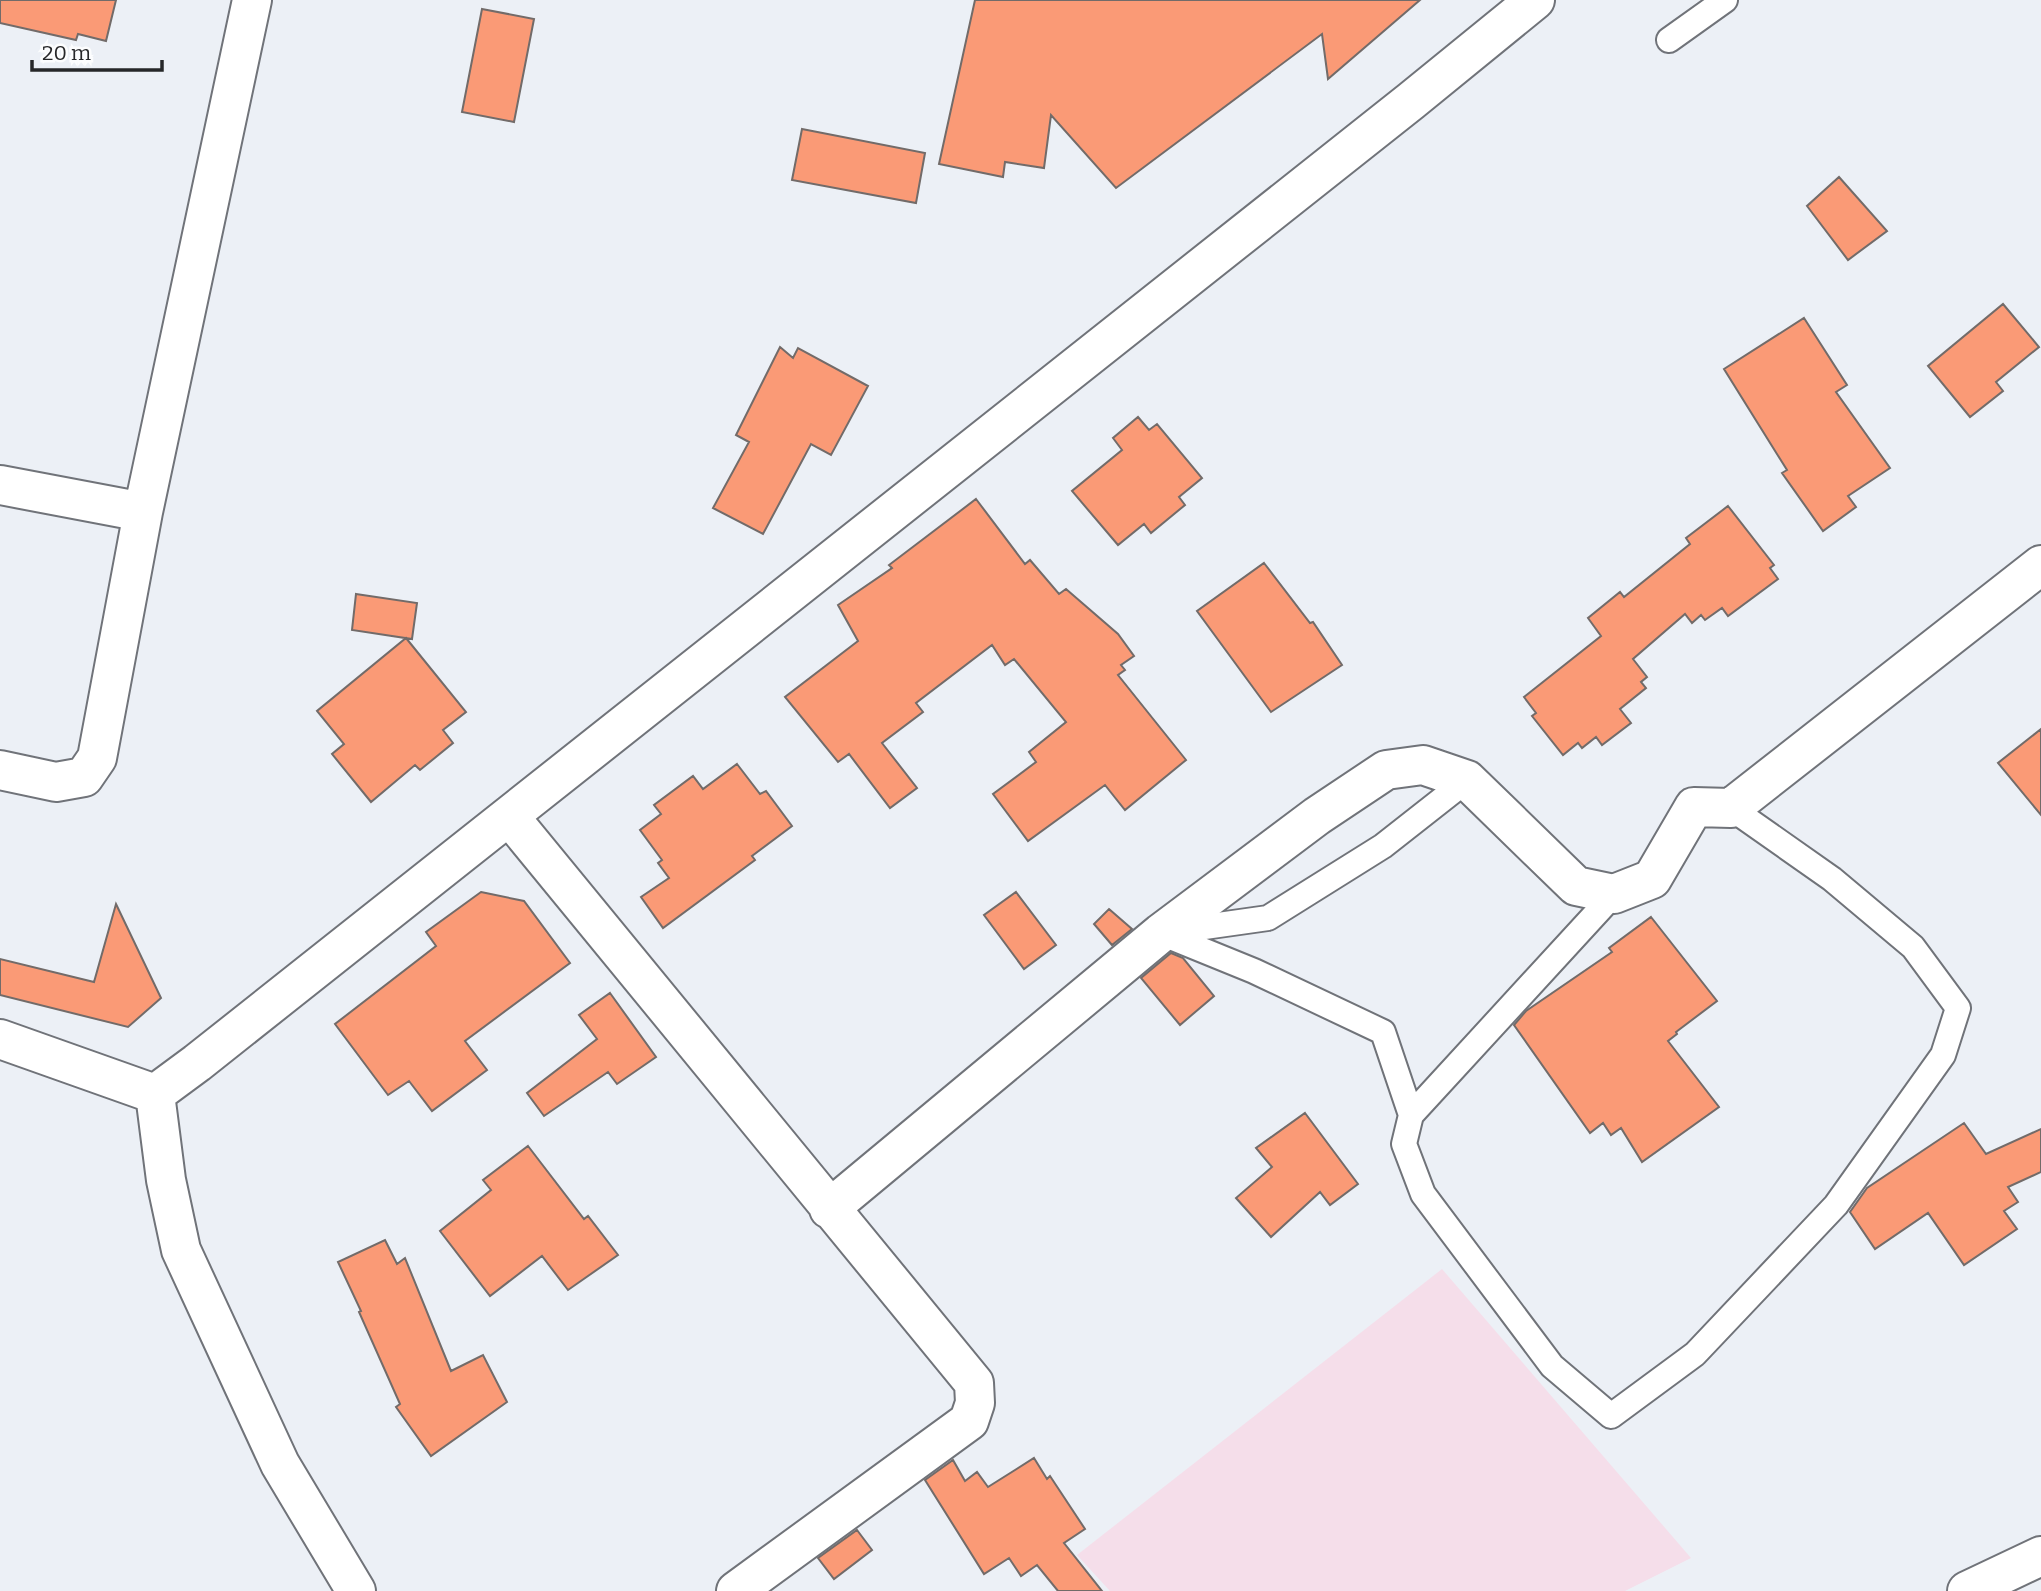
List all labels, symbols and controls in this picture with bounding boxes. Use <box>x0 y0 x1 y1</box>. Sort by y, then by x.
scale bar <box>32 28 161 72</box>
text: 20 m <box>42 40 91 66</box>

